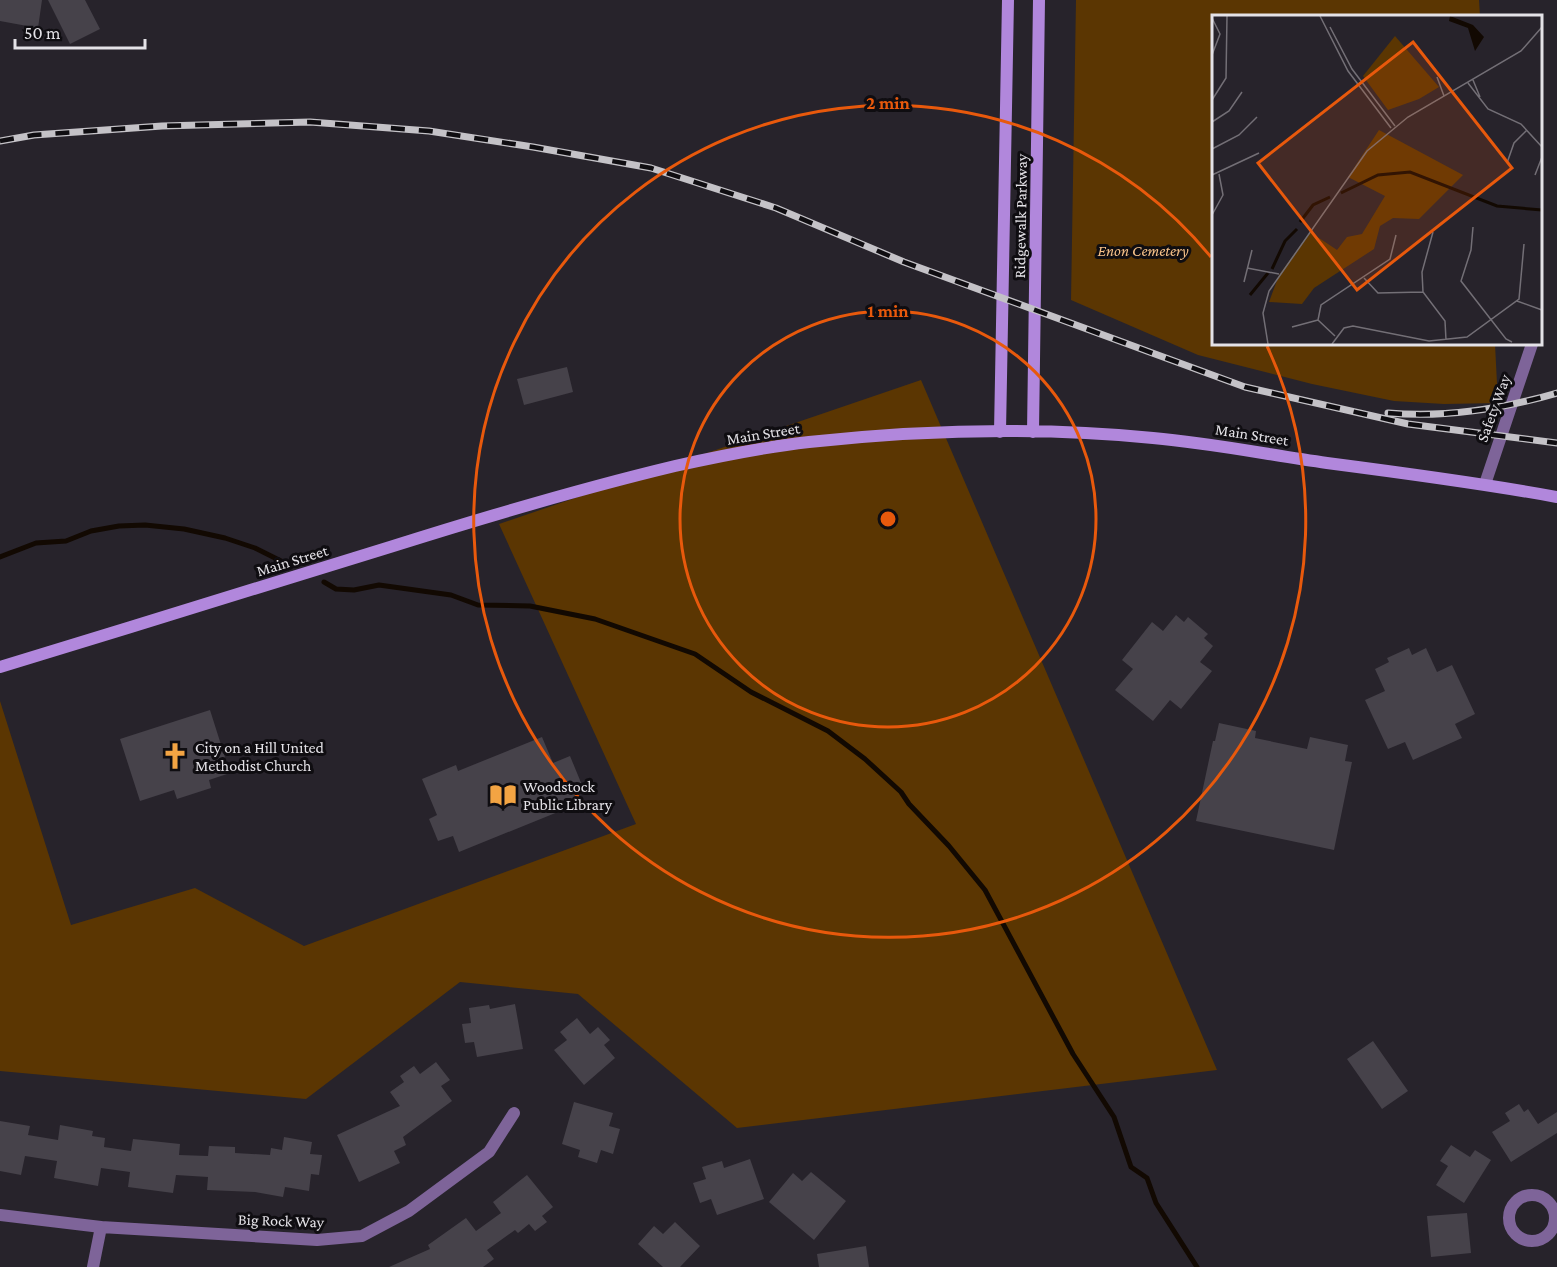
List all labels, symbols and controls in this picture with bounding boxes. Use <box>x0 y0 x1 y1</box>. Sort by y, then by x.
scale bar <box>15 12 146 50</box>
inset map <box>1212 15 1542 345</box>
text: 50 m <box>24 23 61 43</box>
text: 2 min <box>866 93 910 113</box>
street label: Ridgewalk Parkway <box>1011 153 1031 278</box>
park label: Enon Cemetery <box>1097 242 1189 260</box>
text: 1 min <box>868 301 909 321</box>
street label: Safety Way <box>1473 371 1515 445</box>
street label: Main Street <box>725 419 802 448</box>
street label: Main Street <box>1214 420 1290 449</box>
centre of rings <box>878 509 898 529</box>
street label: Main Street <box>254 541 331 579</box>
place label: City on a Hill United Methodist Church <box>195 739 325 774</box>
church icon: City on a Hill United Methodist Church <box>160 741 190 771</box>
place label: Woodstock Public Library <box>523 778 613 814</box>
library icon: Woodstock Public Library <box>488 780 518 810</box>
street label: Big Rock Way <box>238 1211 325 1232</box>

